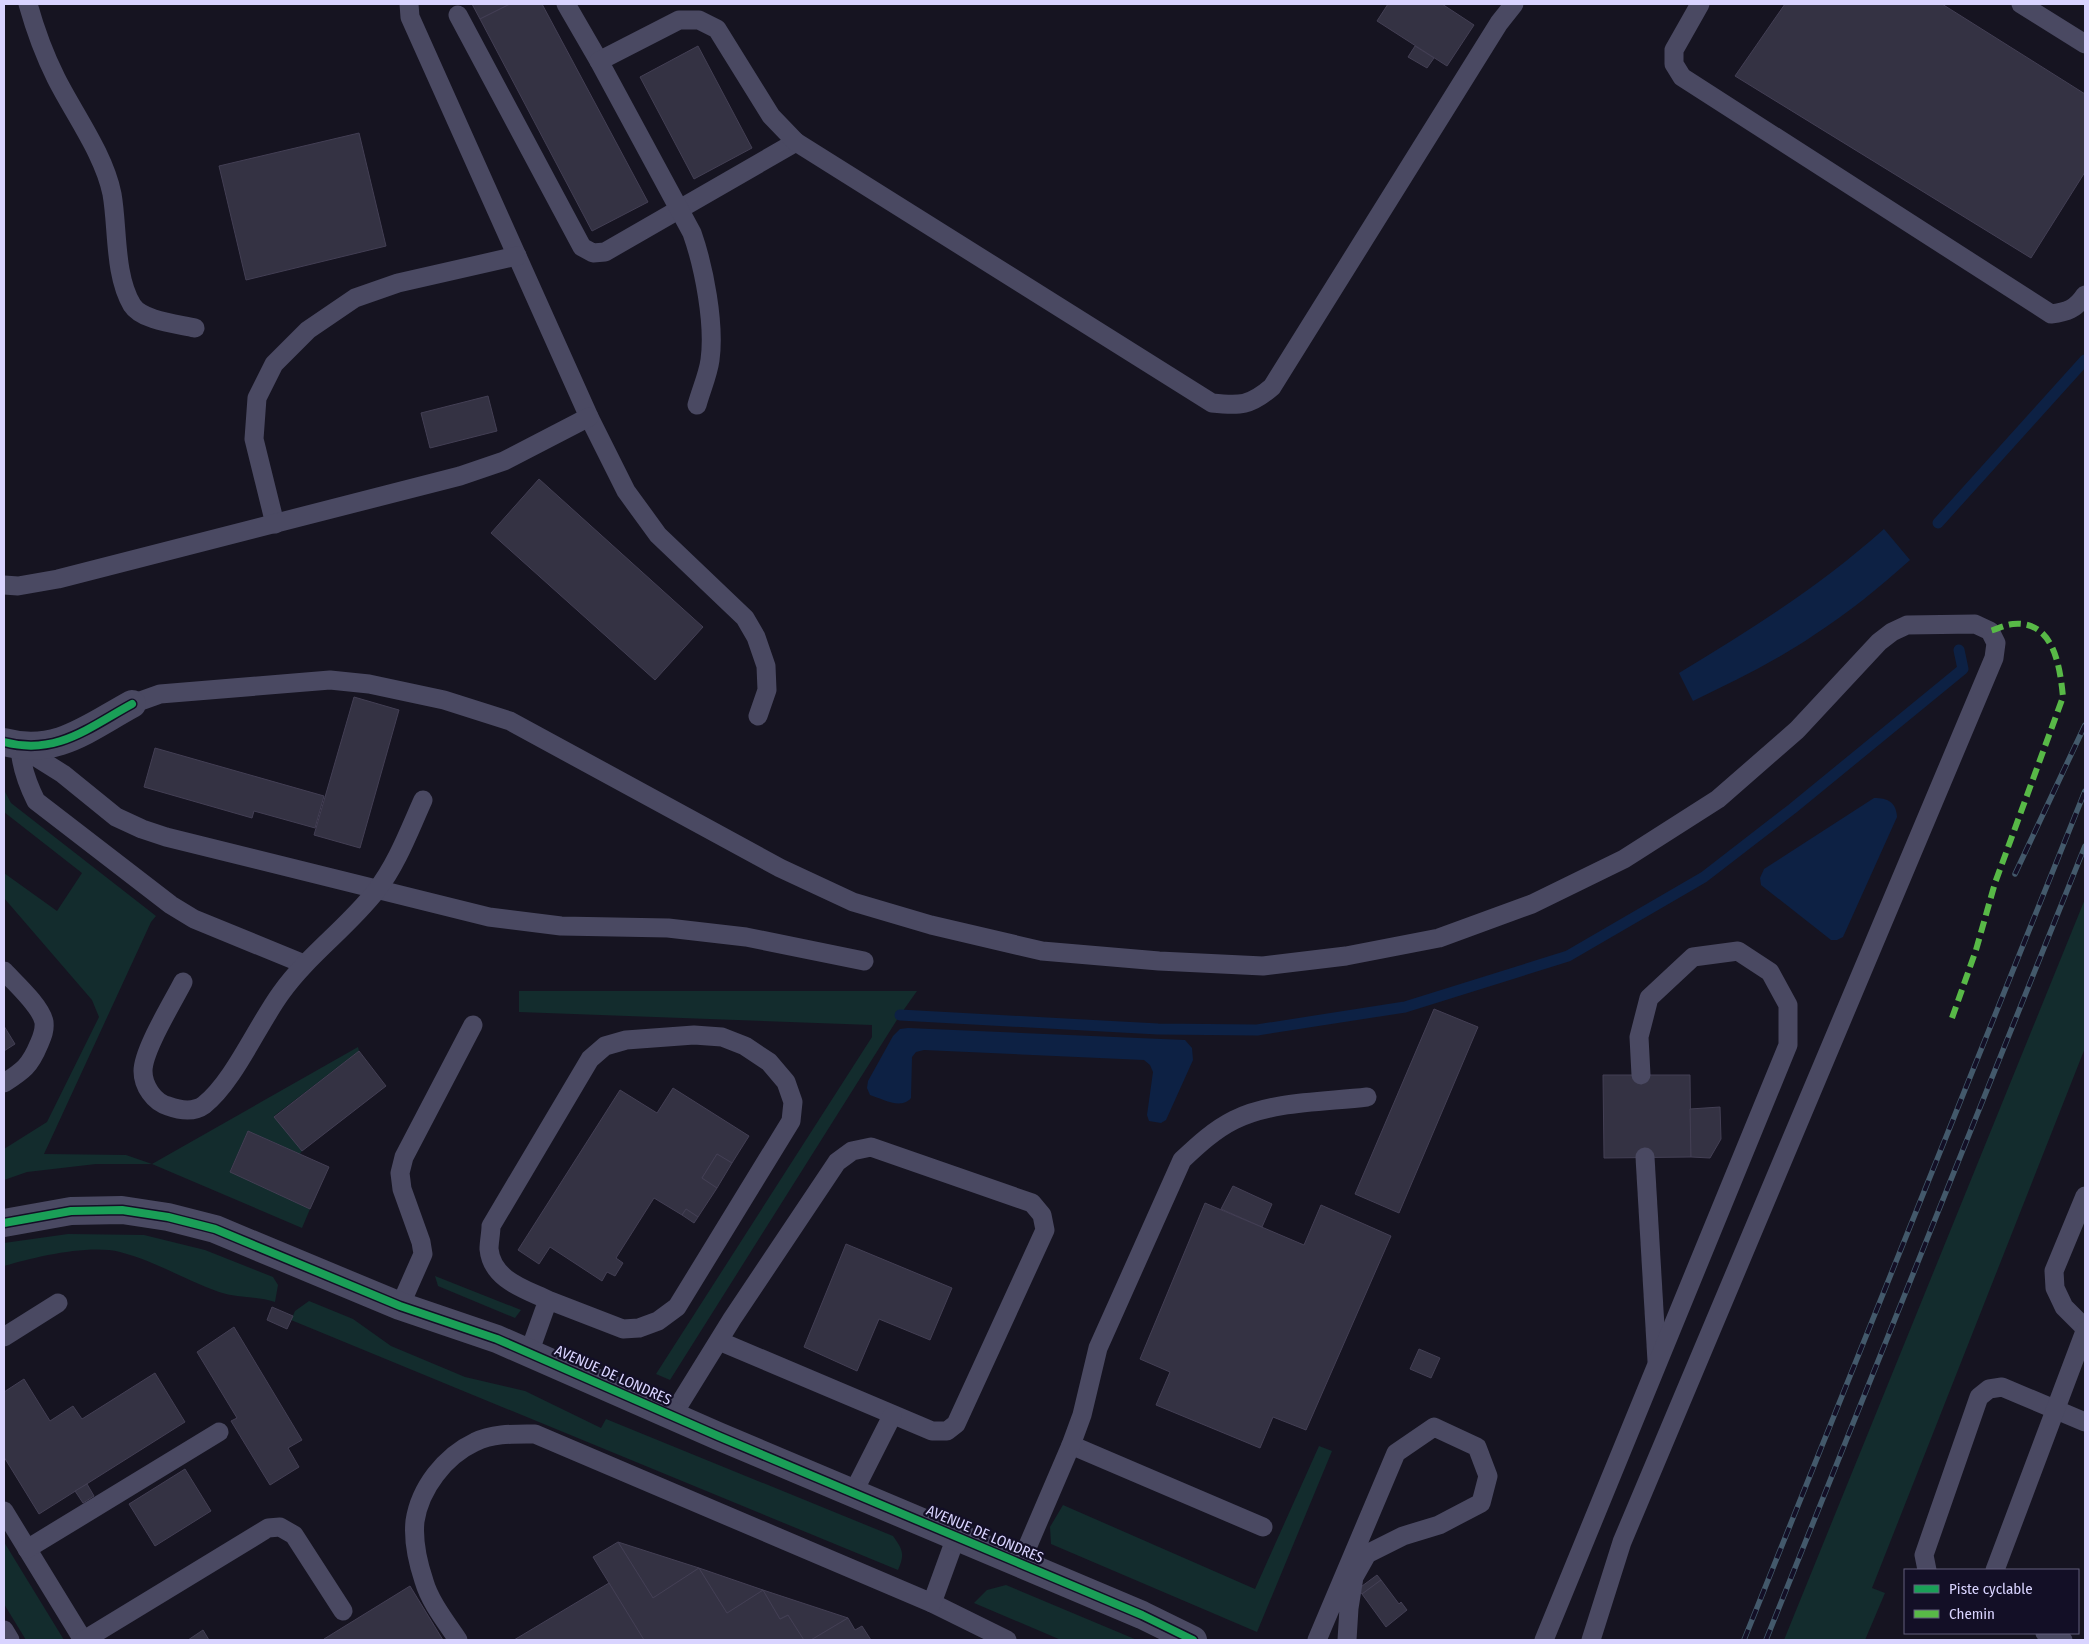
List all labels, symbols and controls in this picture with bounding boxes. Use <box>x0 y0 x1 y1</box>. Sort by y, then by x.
street label: AVENUE DE LONDRES <box>552 1341 674 1409</box>
street label: AVENUE DE LONDRES <box>924 1501 1046 1567</box>
legend <box>1904 1569 2079 1634</box>
text: Piste cyclable <box>1949 1580 2033 1598</box>
text: Chemin <box>1949 1605 1995 1623</box>

